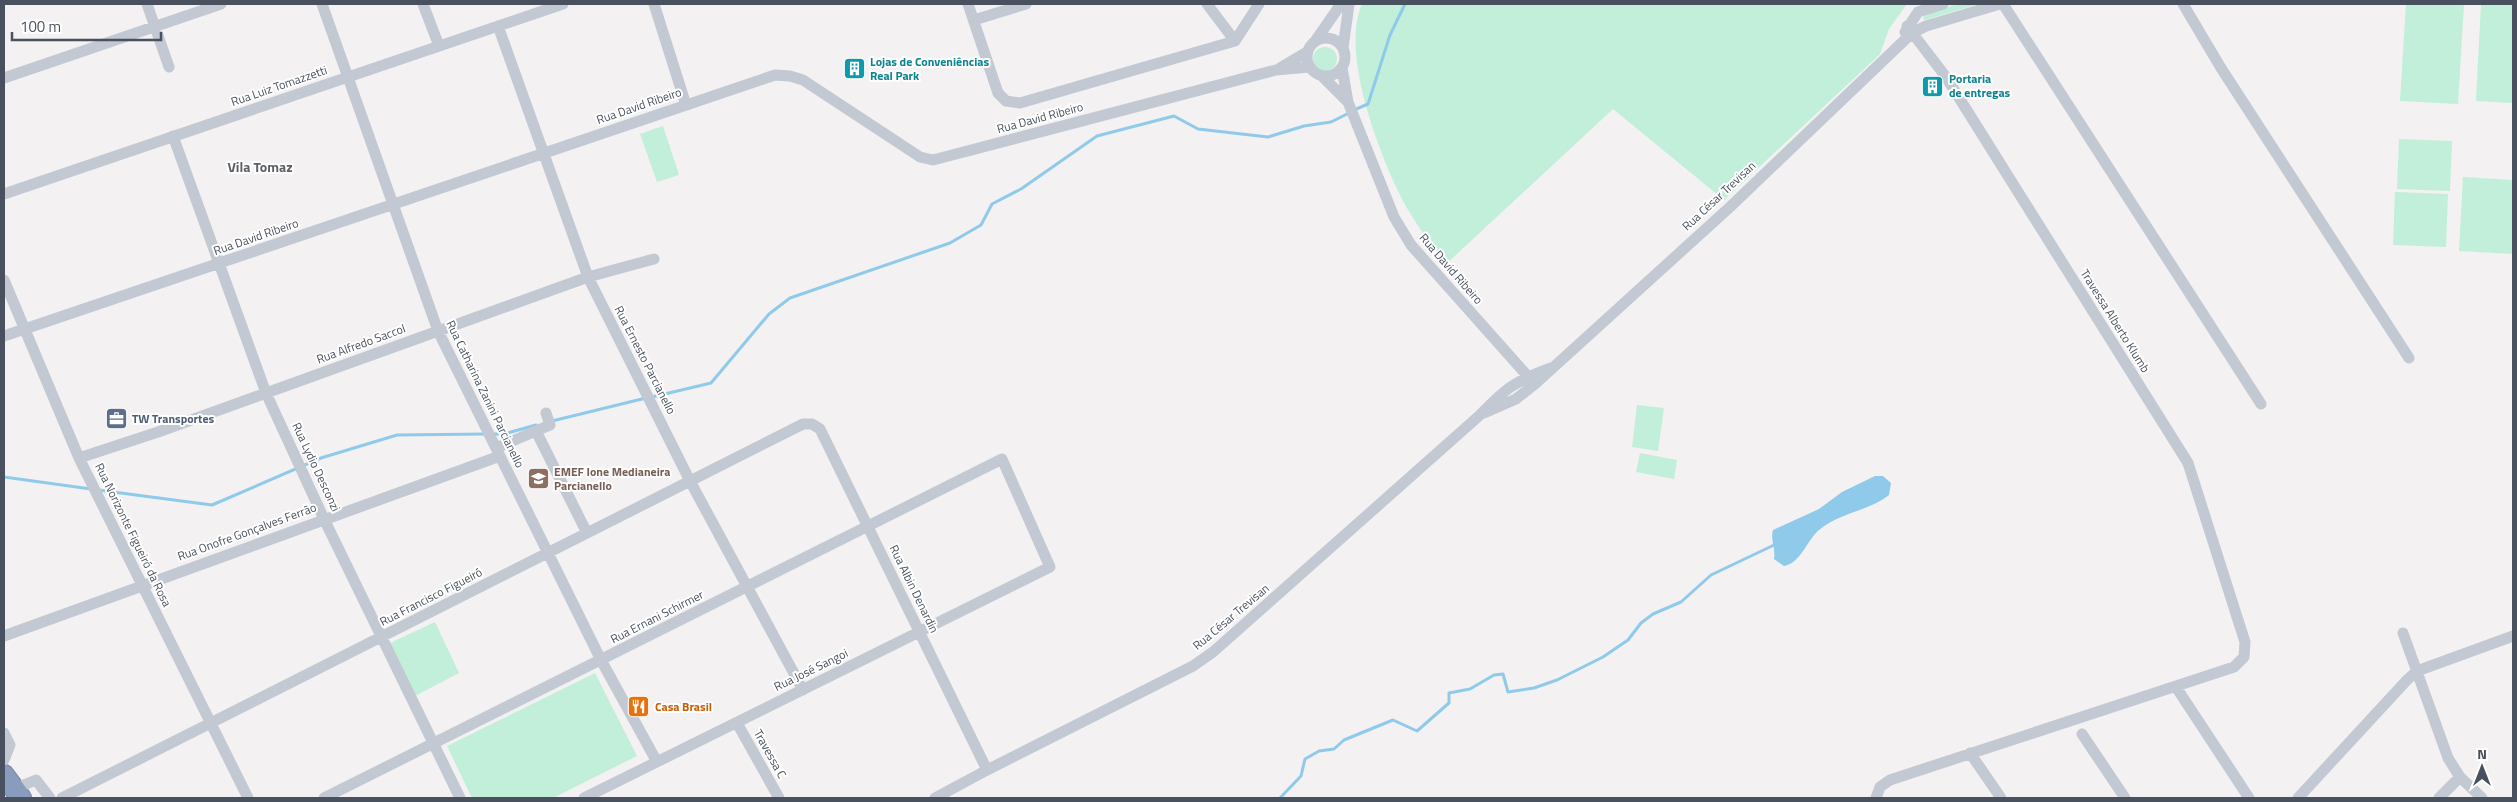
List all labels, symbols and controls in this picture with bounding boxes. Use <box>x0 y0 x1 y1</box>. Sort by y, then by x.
scale bar <box>12 10 161 42</box>
text: 100 m <box>20 15 61 38</box>
place label: Lojas de Conveniências Real Park <box>870 52 989 85</box>
building icon: Lojas de Conveniências Real Park <box>842 57 866 81</box>
street label: Rua Luiz Tomazzetti <box>228 60 330 111</box>
place label: Portaria de entregas <box>1949 69 2011 102</box>
building icon: Portaria de entregas <box>1921 74 1945 98</box>
street label: Rua David Ribeiro <box>594 82 684 129</box>
street label: Rua David Ribeiro <box>994 97 1085 138</box>
district label: Vila Tomaz <box>227 156 293 177</box>
street label: Rua César Trevisan <box>1677 156 1760 235</box>
street label: Rua David Ribeiro <box>211 213 301 260</box>
street label: Rua David Ribeiro <box>1415 229 1488 308</box>
street label: Travessa Alberto Klumb <box>2076 265 2155 376</box>
street label: Rua Ernesto Parcianello <box>610 302 681 417</box>
street label: Rua Catharina Zanini Parcianello <box>441 317 530 471</box>
street label: Rua Alfredo Saccol <box>314 319 408 368</box>
office icon: TW Transportes <box>104 407 128 431</box>
place label: TW Transportes <box>132 409 215 428</box>
street label: Rua Lydio Desconzi <box>287 419 345 515</box>
street label: Rua Norizonte Figueiró da Rosa <box>90 460 177 610</box>
place label: EMEF Ione Medianeira Parcianello <box>554 462 670 495</box>
school or university icon: EMEF Ione Medianeira Parcianello <box>526 467 550 491</box>
street label: Rua Onofre Gonçalves Ferrão <box>175 498 319 566</box>
street label: Rua Albin Denardin <box>885 541 944 636</box>
street label: Rua Francisco Figueiró <box>376 562 486 631</box>
street label: Rua César Trevisan <box>1188 579 1273 654</box>
street label: Rua Ernani Schirmer <box>607 585 707 648</box>
street label: Rua José Sangoi <box>770 643 851 696</box>
restaurant icon: Casa Brasil <box>627 695 651 719</box>
place label: Casa Brasil <box>655 697 712 716</box>
street label: Travessa C <box>749 726 792 782</box>
north arrow <box>2457 742 2507 792</box>
text: N <box>2477 743 2487 764</box>

